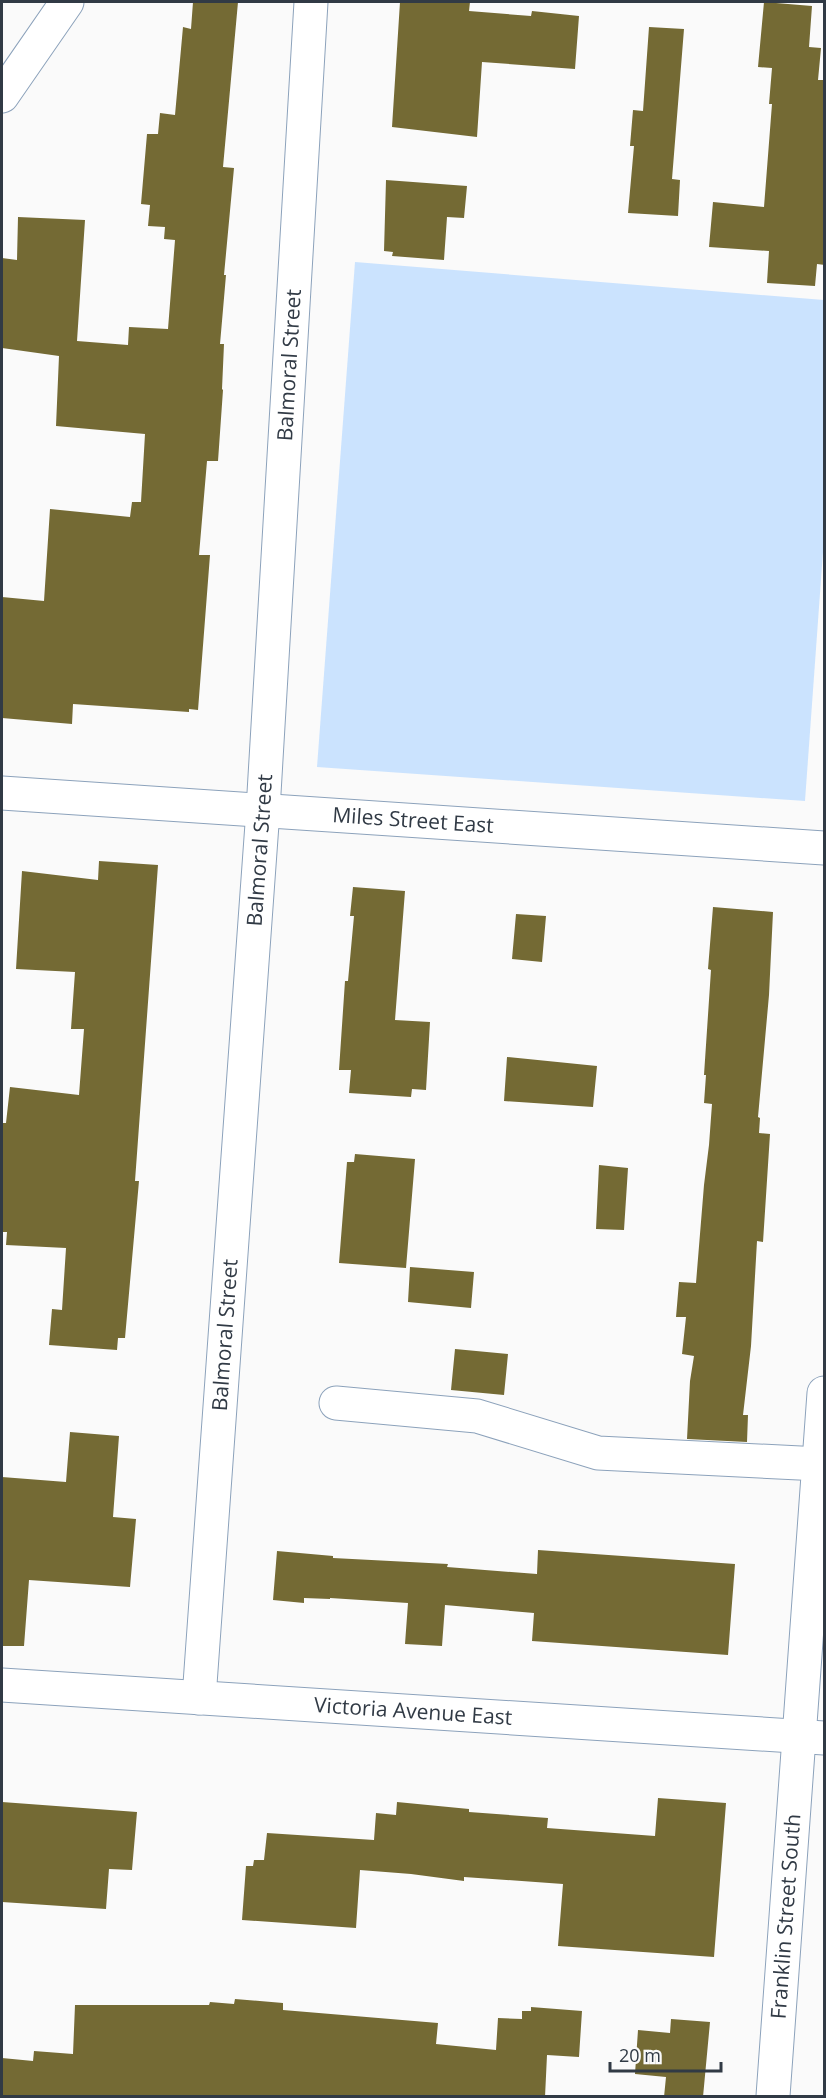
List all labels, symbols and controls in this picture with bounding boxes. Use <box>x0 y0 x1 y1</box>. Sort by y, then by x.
street label: Balmoral Street <box>270 288 307 442</box>
street label: Balmoral Street <box>240 773 278 927</box>
street label: Miles Street East <box>331 800 495 839</box>
street label: Balmoral Street <box>205 1258 244 1412</box>
street label: Victoria Avenue East <box>313 1690 513 1731</box>
street label: Franklin Street South <box>764 1813 806 2020</box>
scale bar <box>610 2035 721 2073</box>
text: 20 m <box>619 2043 661 2067</box>

